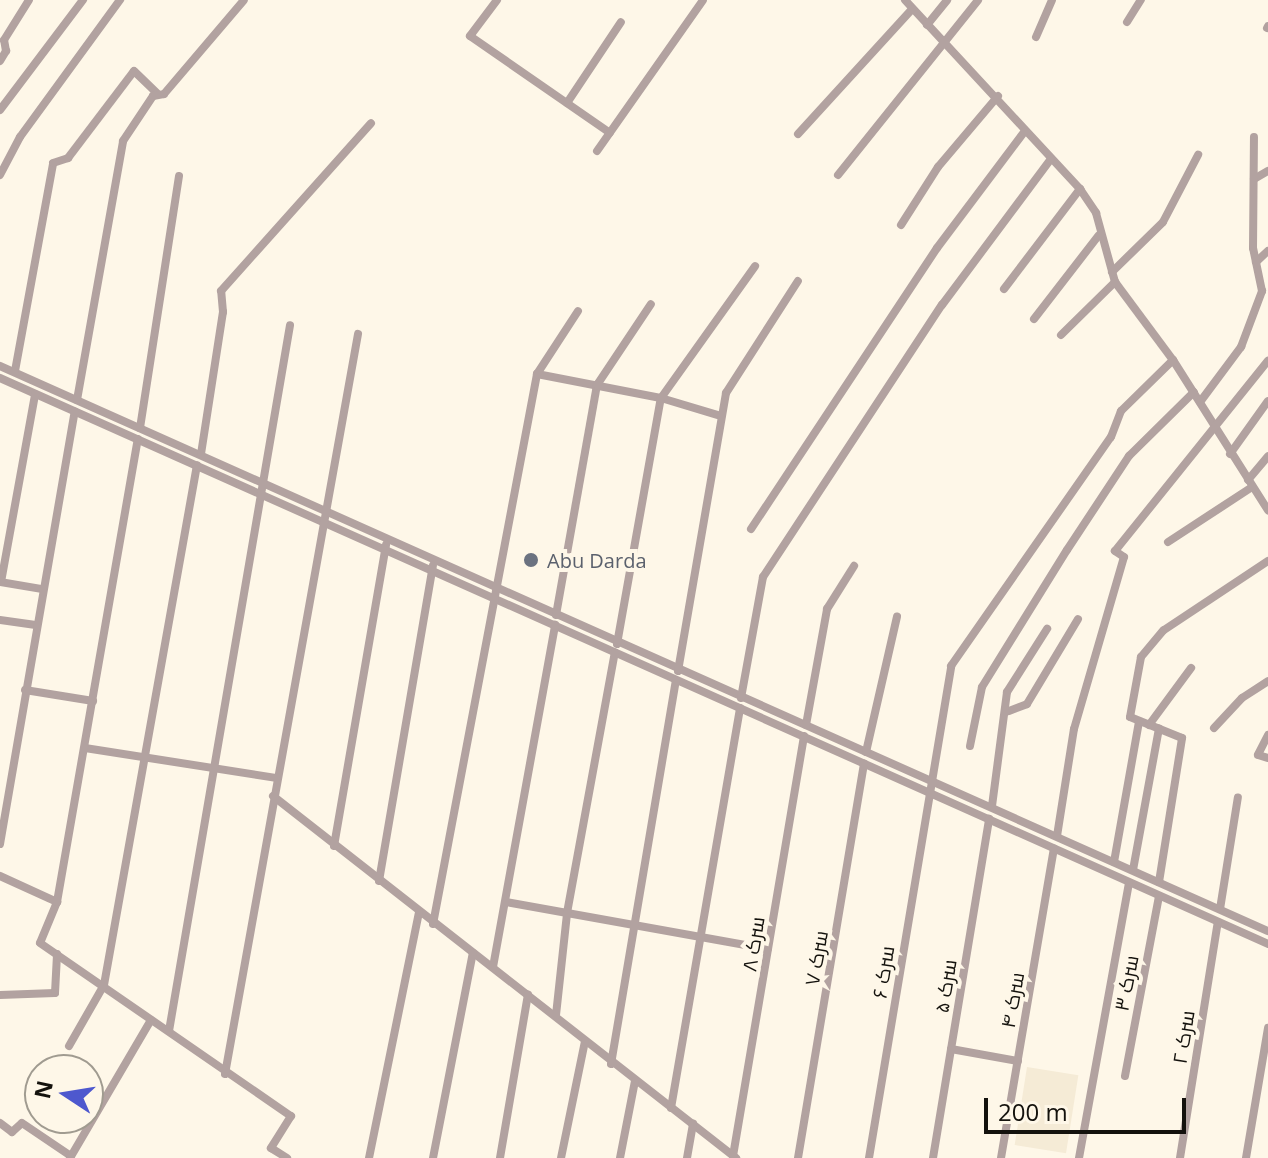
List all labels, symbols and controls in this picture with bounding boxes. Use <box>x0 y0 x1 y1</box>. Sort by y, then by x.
place label: Abu Darda <box>547 548 646 572</box>
marker: Abu Darda <box>522 551 540 569</box>
street label: سرک ۸ <box>737 915 769 973</box>
street label: سرک ۷ <box>799 929 833 987</box>
street label: سرک ۶ <box>867 944 899 1000</box>
street label: سرک ۳ <box>1109 953 1143 1013</box>
street label: سرک ۵ <box>929 957 961 1015</box>
street label: سرک ۴ <box>995 970 1029 1030</box>
street label: سرک ۲ <box>1167 1009 1199 1065</box>
north arrow <box>24 1054 104 1134</box>
text: N <box>26 1078 59 1101</box>
scale bar <box>988 1082 1190 1132</box>
text: 200 m <box>998 1095 1068 1128</box>

